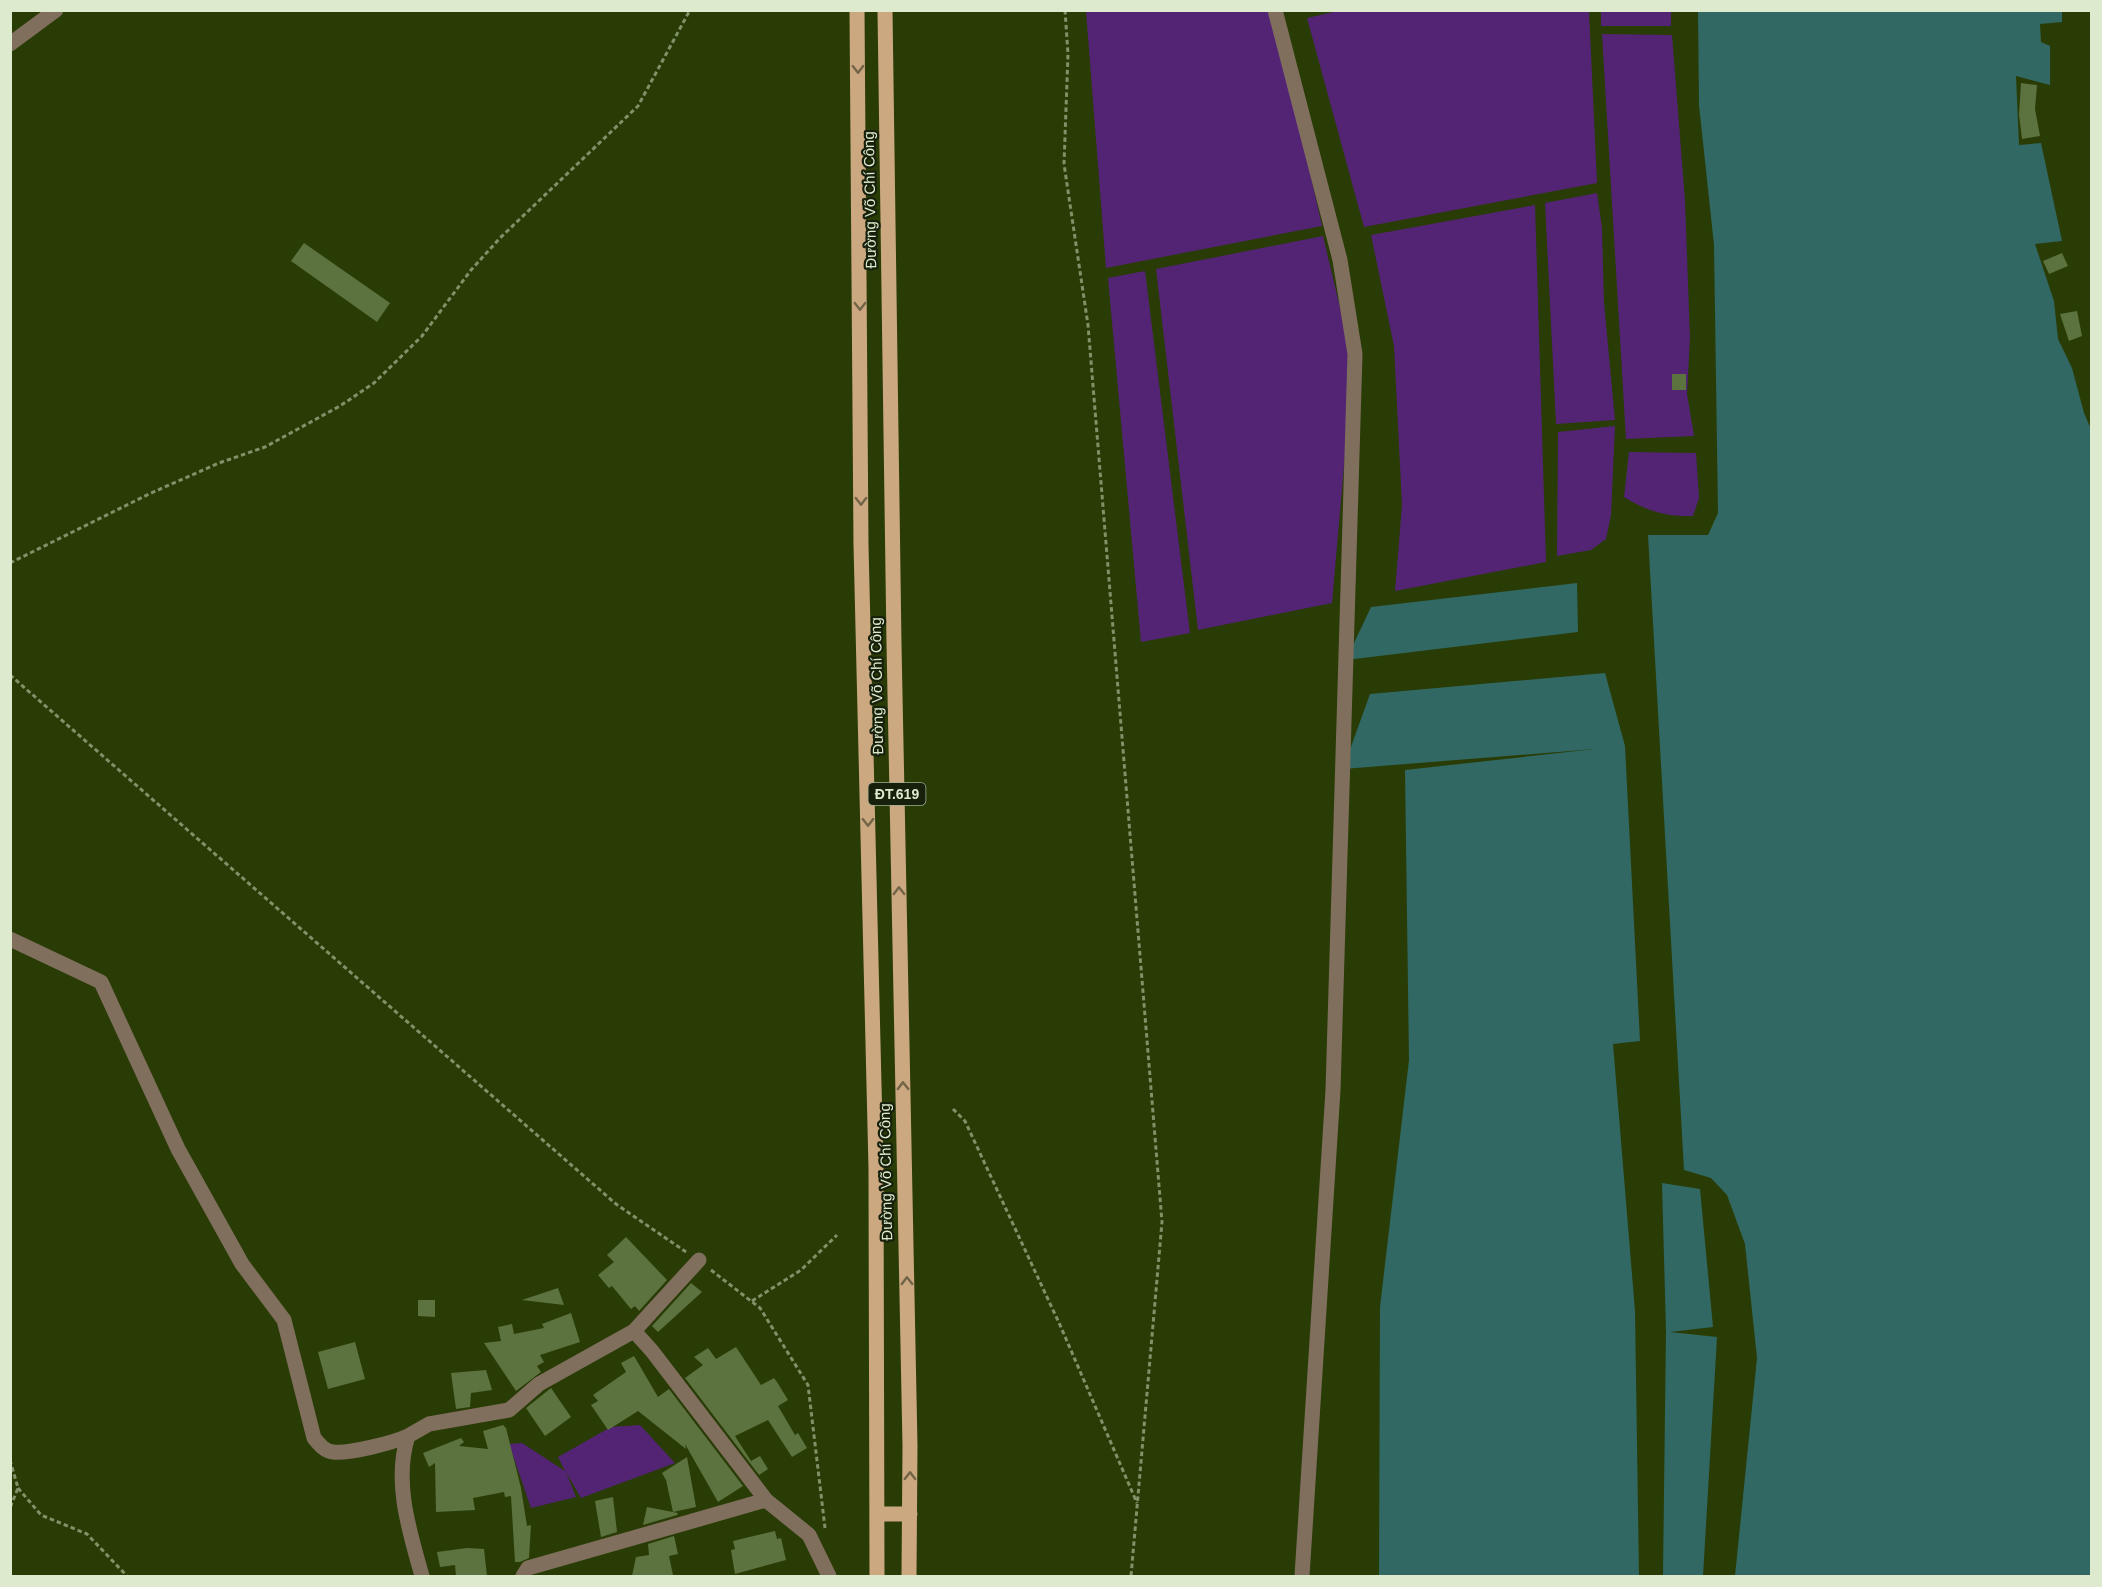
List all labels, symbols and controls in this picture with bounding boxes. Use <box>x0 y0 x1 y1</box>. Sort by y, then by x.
one-way arrow <box>852 64 864 73</box>
street label: Đường Võ Chí Công <box>860 131 879 269</box>
one-way arrow <box>854 301 866 310</box>
one-way arrow <box>855 496 867 505</box>
street label: Đường Võ Chí Công <box>867 617 886 755</box>
road number: ĐT.619 <box>868 783 926 805</box>
one-way arrow <box>861 817 874 826</box>
one-way arrow <box>893 887 905 896</box>
one-way arrow <box>896 1082 909 1091</box>
street label: Đường Võ Chí Công <box>876 1103 895 1241</box>
one-way arrow <box>901 1277 913 1286</box>
one-way arrow <box>904 1472 916 1481</box>

